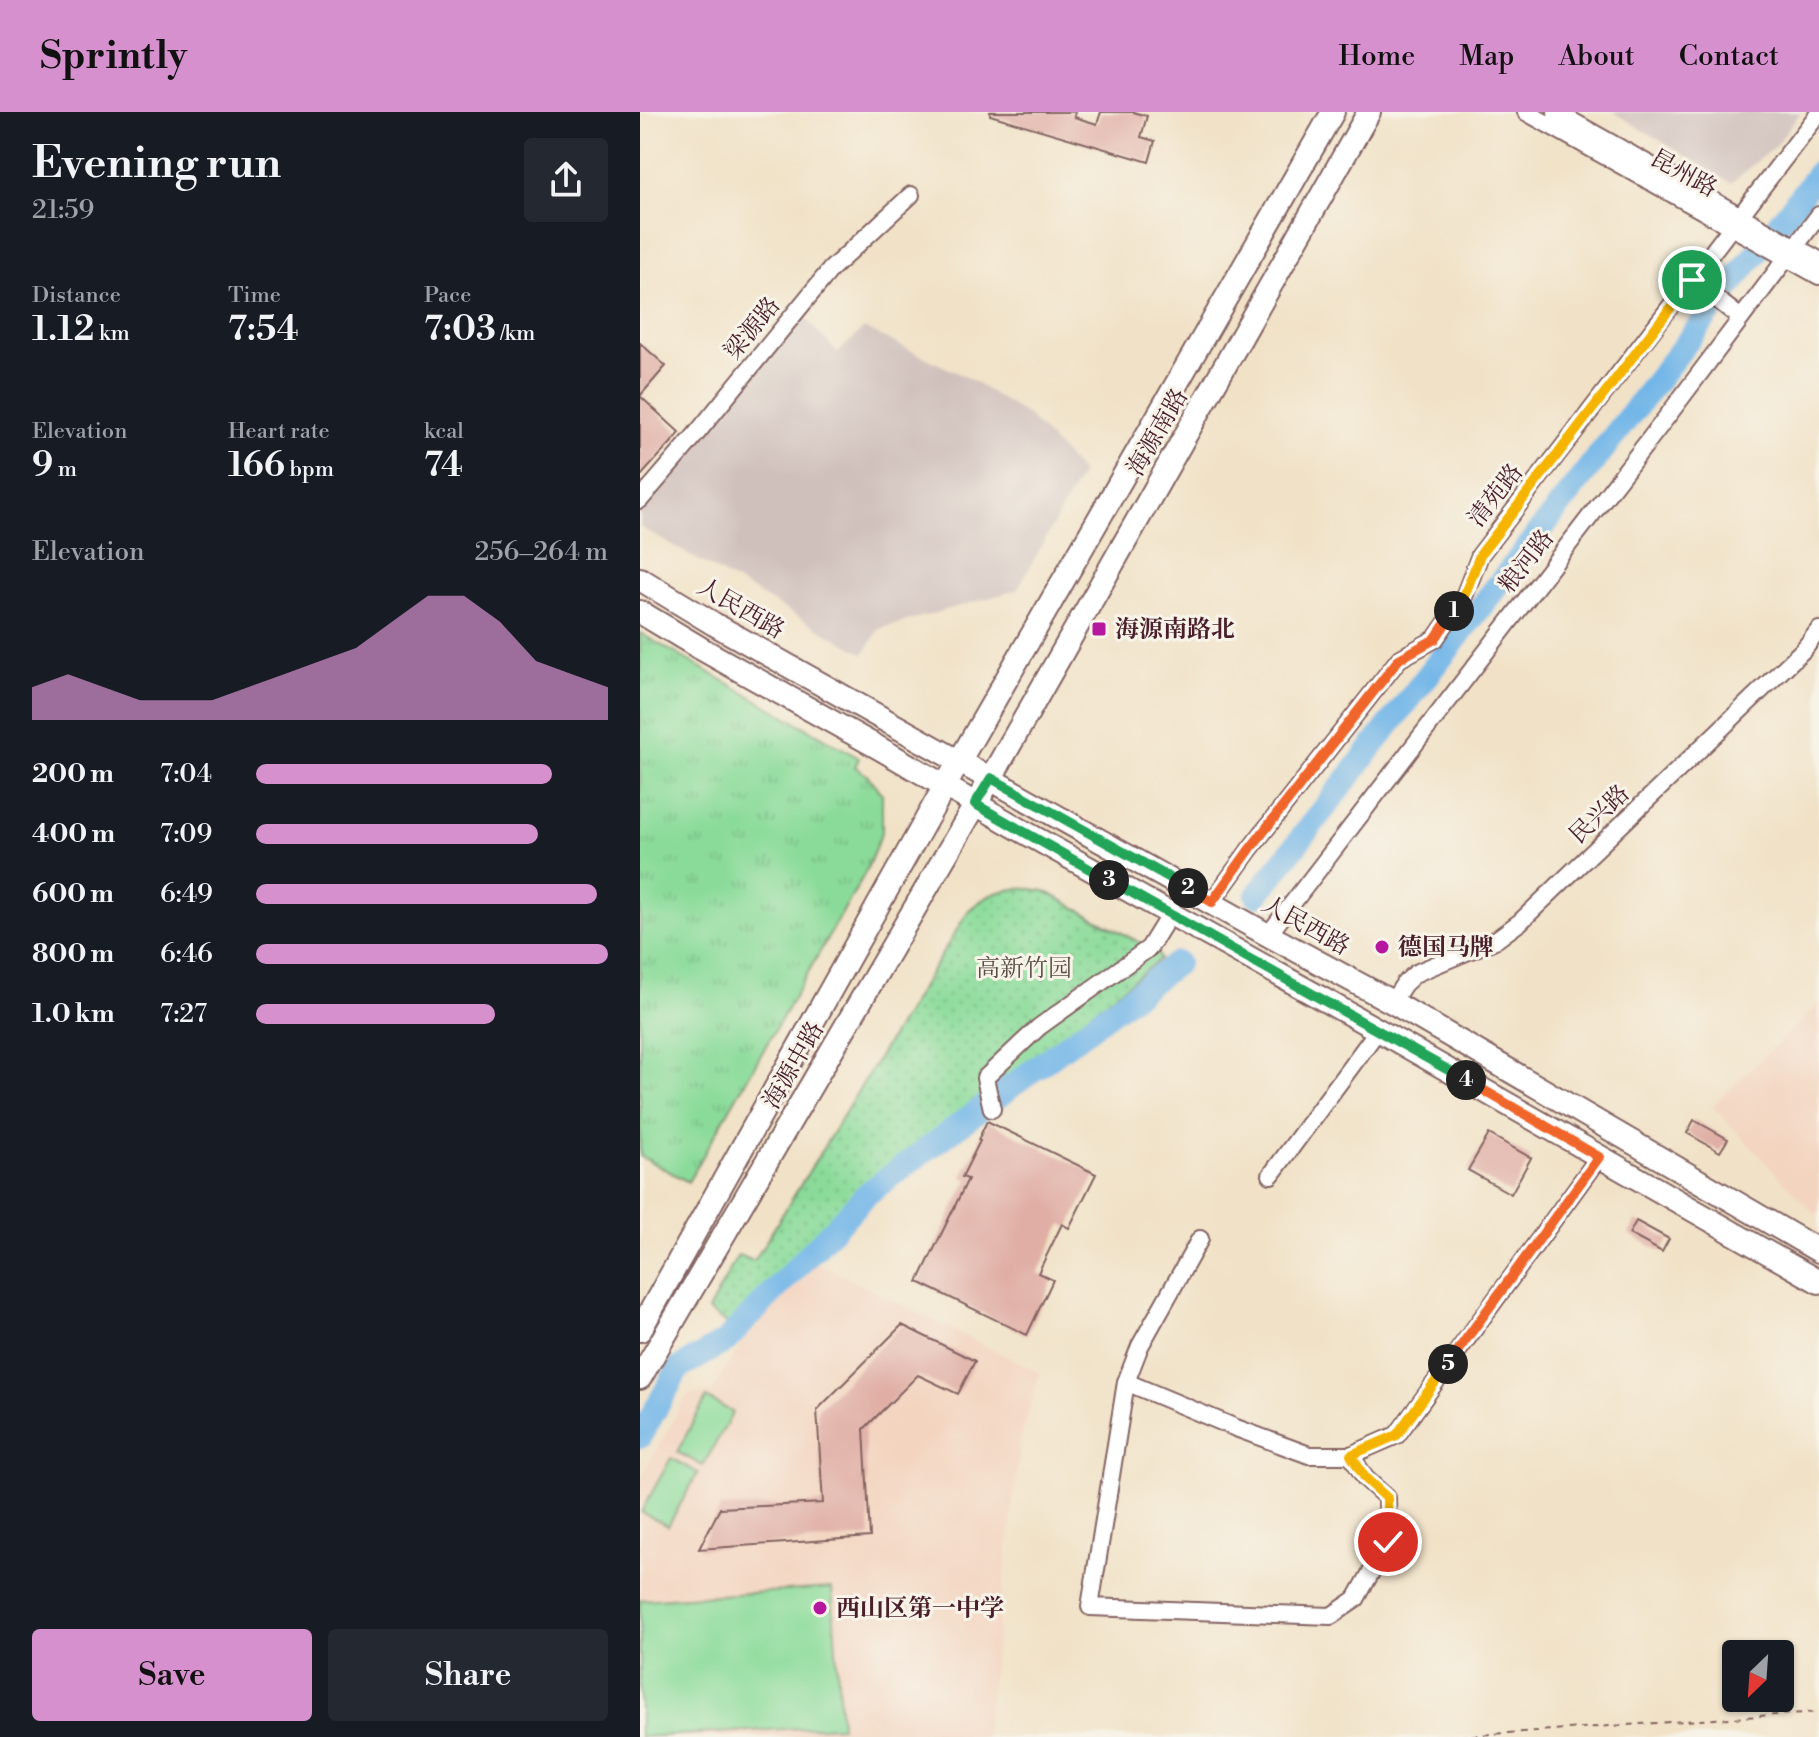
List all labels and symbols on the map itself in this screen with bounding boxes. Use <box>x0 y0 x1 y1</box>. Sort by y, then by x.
street label: 昆州路 <box>1645 143 1722 204</box>
pin <box>1658 246 1726 314</box>
street label: 梁源路 <box>718 291 787 366</box>
street label: 海源南路 <box>1121 383 1195 482</box>
street label: 清苑路 <box>1462 458 1530 533</box>
street label: 粮河路 <box>1493 524 1561 599</box>
street label: 人民西路 <box>691 572 790 646</box>
pin: 1 <box>1434 591 1474 631</box>
place label: 海源南路北 <box>1115 615 1235 645</box>
marker: 海源南路北 <box>1090 620 1108 638</box>
street label: 民兴路 <box>1563 779 1636 851</box>
pin: 3 <box>1089 860 1129 900</box>
pin: 2 <box>1168 868 1208 908</box>
street label: 人民西路 <box>1256 889 1355 962</box>
place label: 德国马牌 <box>1398 933 1494 963</box>
marker: 德国马牌 <box>1373 938 1391 956</box>
park label: 高新竹园 <box>976 954 1072 984</box>
street label: 海源中路 <box>757 1016 831 1115</box>
pin: 4 <box>1446 1060 1486 1100</box>
pin: 5 <box>1428 1344 1468 1384</box>
pin <box>1354 1508 1422 1576</box>
place label: 西山区第一中学 <box>836 1594 1004 1624</box>
marker: 西山区第一中学 <box>811 1599 829 1617</box>
north arrow <box>1722 1640 1794 1712</box>

